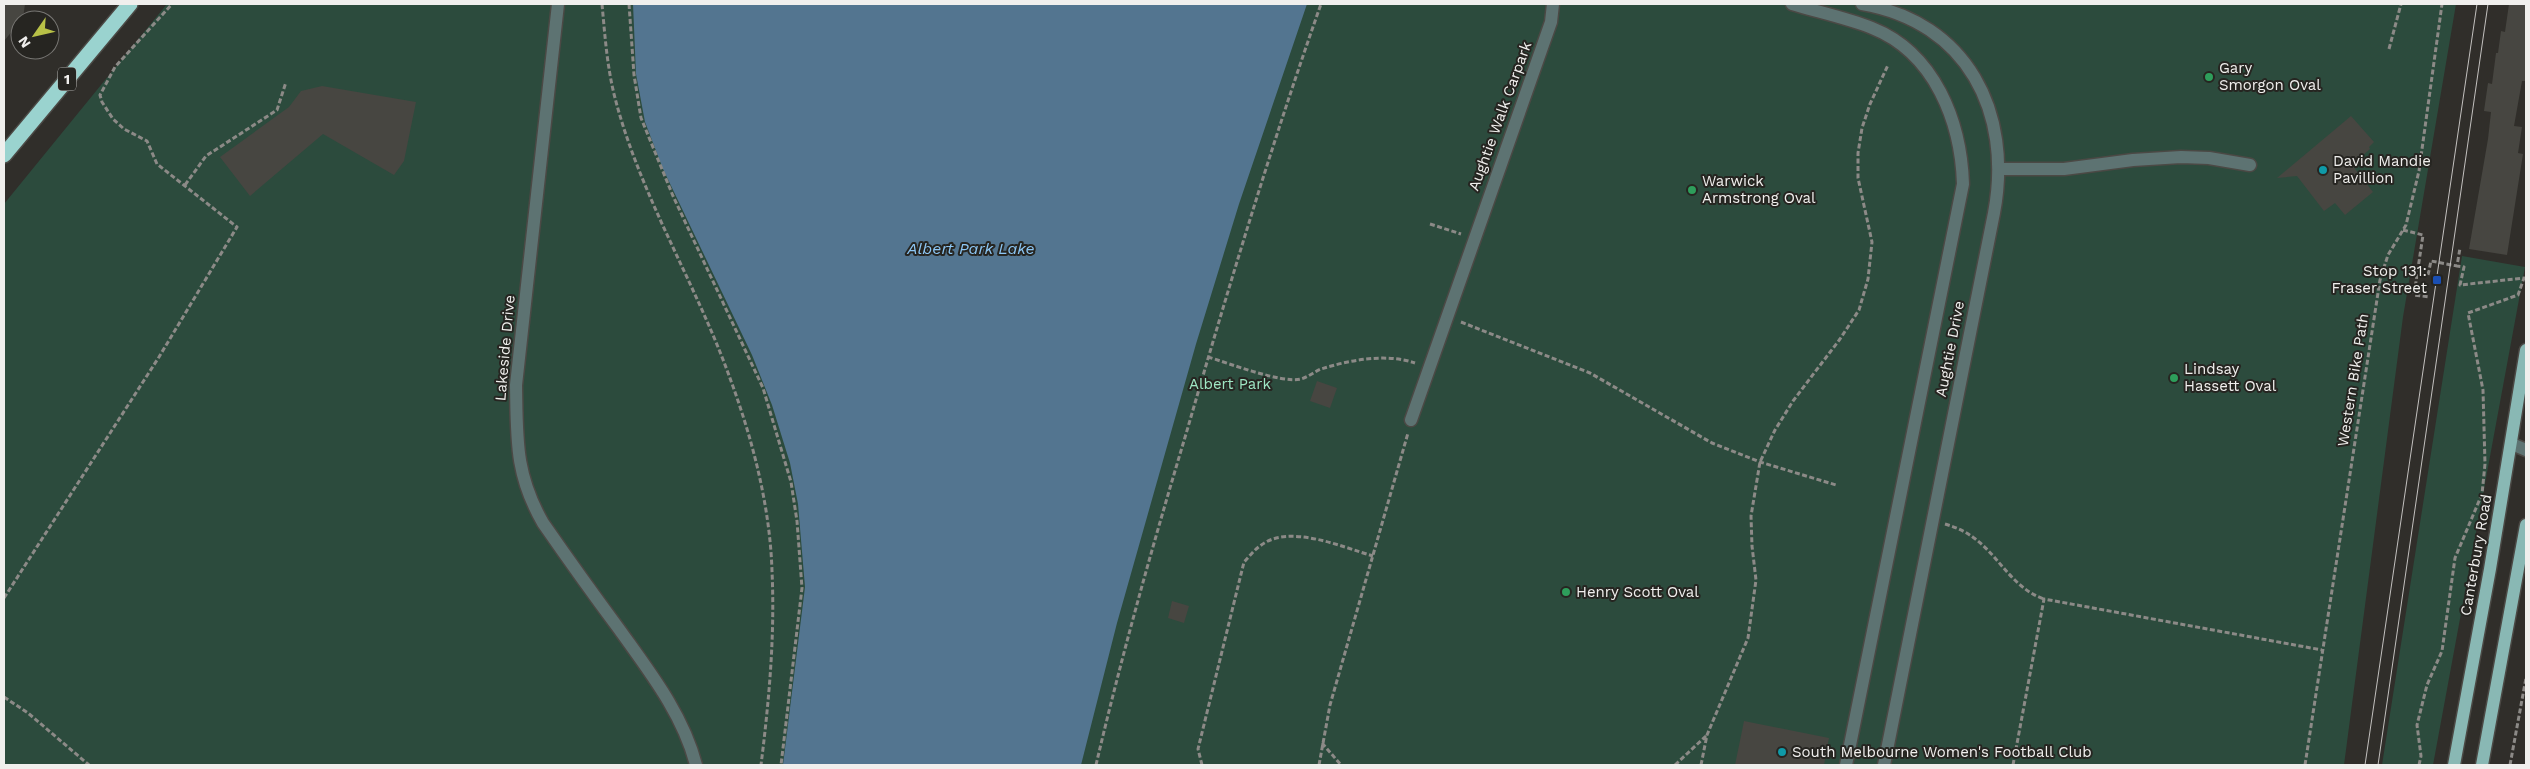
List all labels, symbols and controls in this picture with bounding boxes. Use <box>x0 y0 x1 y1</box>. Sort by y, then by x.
north arrow <box>10 10 60 60</box>
text: N <box>15 33 34 51</box>
street label: Aughtie Walk Carpark <box>1465 38 1536 193</box>
place label: Gary Smorgon Oval <box>2219 59 2321 94</box>
road number: 1 <box>58 68 76 90</box>
marker: Gary Smorgon Oval <box>2203 71 2215 83</box>
place label: David Mandie Pavillion <box>2333 152 2431 187</box>
marker: David Mandie Pavillion <box>2317 164 2329 176</box>
place label: Warwick Armstrong Oval <box>1702 172 1816 207</box>
marker: Warwick Armstrong Oval <box>1686 184 1698 196</box>
water label: Albert Park Lake <box>906 239 1035 258</box>
place label: Stop 131: Fraser Street <box>2331 262 2428 297</box>
marker: Stop 131: Fraser Street <box>2431 274 2443 286</box>
street label: Lakeside Drive <box>491 294 519 402</box>
street label: Aughtie Drive <box>1932 299 1968 399</box>
street label: Western Bike Path <box>2334 312 2372 448</box>
place label: Lindsay Hassett Oval <box>2184 360 2277 395</box>
marker: Lindsay Hassett Oval <box>2168 372 2180 384</box>
park label: Albert Park <box>1189 375 1271 393</box>
street label: Canterbury Road <box>2456 493 2496 617</box>
place label: Henry Scott Oval <box>1576 583 1699 601</box>
marker: Henry Scott Oval <box>1560 586 1572 598</box>
place label: South Melbourne Women's Football Club <box>1792 743 2092 761</box>
marker: South Melbourne Women's Football Club <box>1776 746 1788 758</box>

